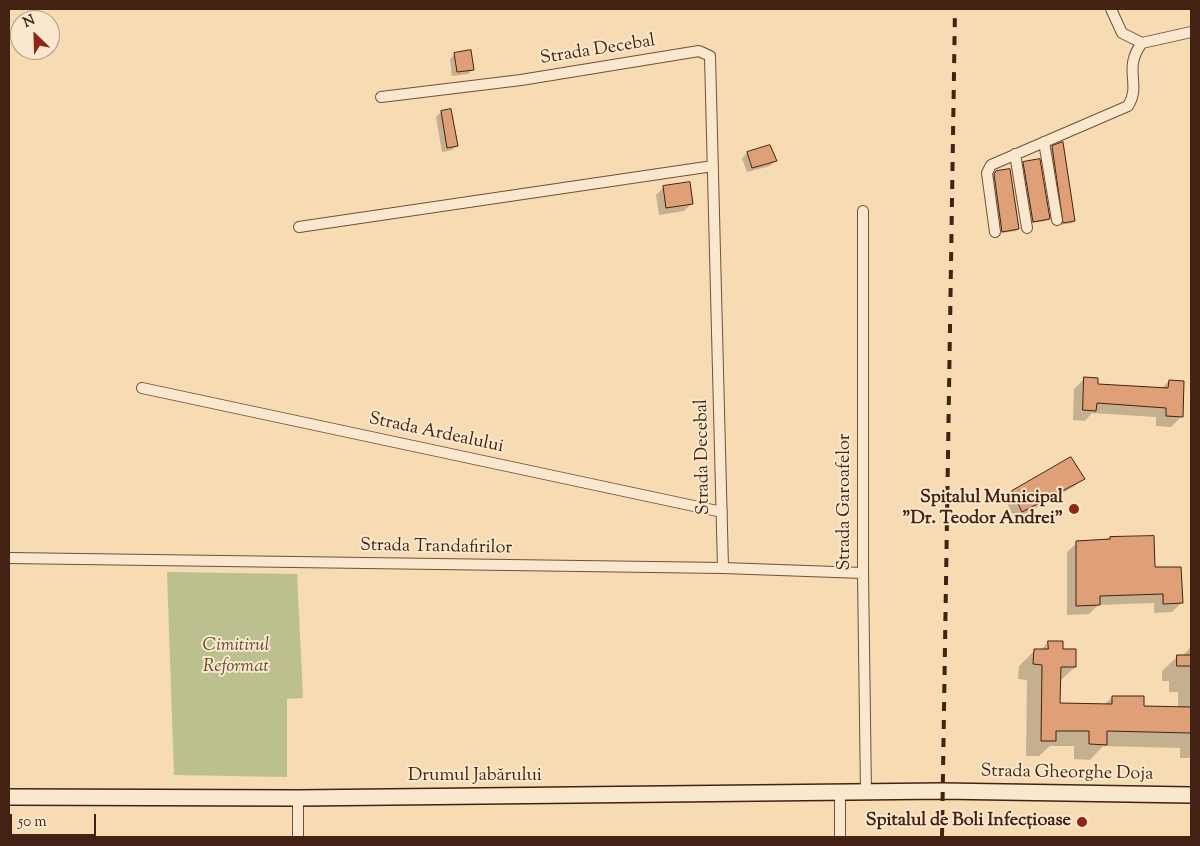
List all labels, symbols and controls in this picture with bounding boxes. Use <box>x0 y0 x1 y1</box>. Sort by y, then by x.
north arrow <box>10 10 60 60</box>
text: N <box>20 11 38 34</box>
street label: Strada Decebal <box>539 31 657 71</box>
street label: Strada Decebal <box>692 399 716 515</box>
street label: Strada Ardealului <box>367 409 505 459</box>
street label: Strada Garoafelor <box>835 433 857 571</box>
place label: Spitalul Municipal "Dr. Teodor Andrei" <box>902 488 1063 530</box>
marker: Spitalul Municipal "Dr. Teodor Andrei" <box>1067 502 1081 516</box>
street label: Strada Trandafirilor <box>360 536 512 560</box>
park label: Cimitirul Reformat <box>203 636 269 679</box>
street label: Strada Gheorghe Doja <box>980 762 1154 786</box>
street label: Drumul Jabărului <box>408 766 542 788</box>
scale bar <box>12 804 99 836</box>
place label: Spitalul de Boli Infecțioase <box>866 811 1071 833</box>
text: 50 m <box>18 812 47 833</box>
marker: Spitalul de Boli Infecțioase <box>1075 815 1089 829</box>

